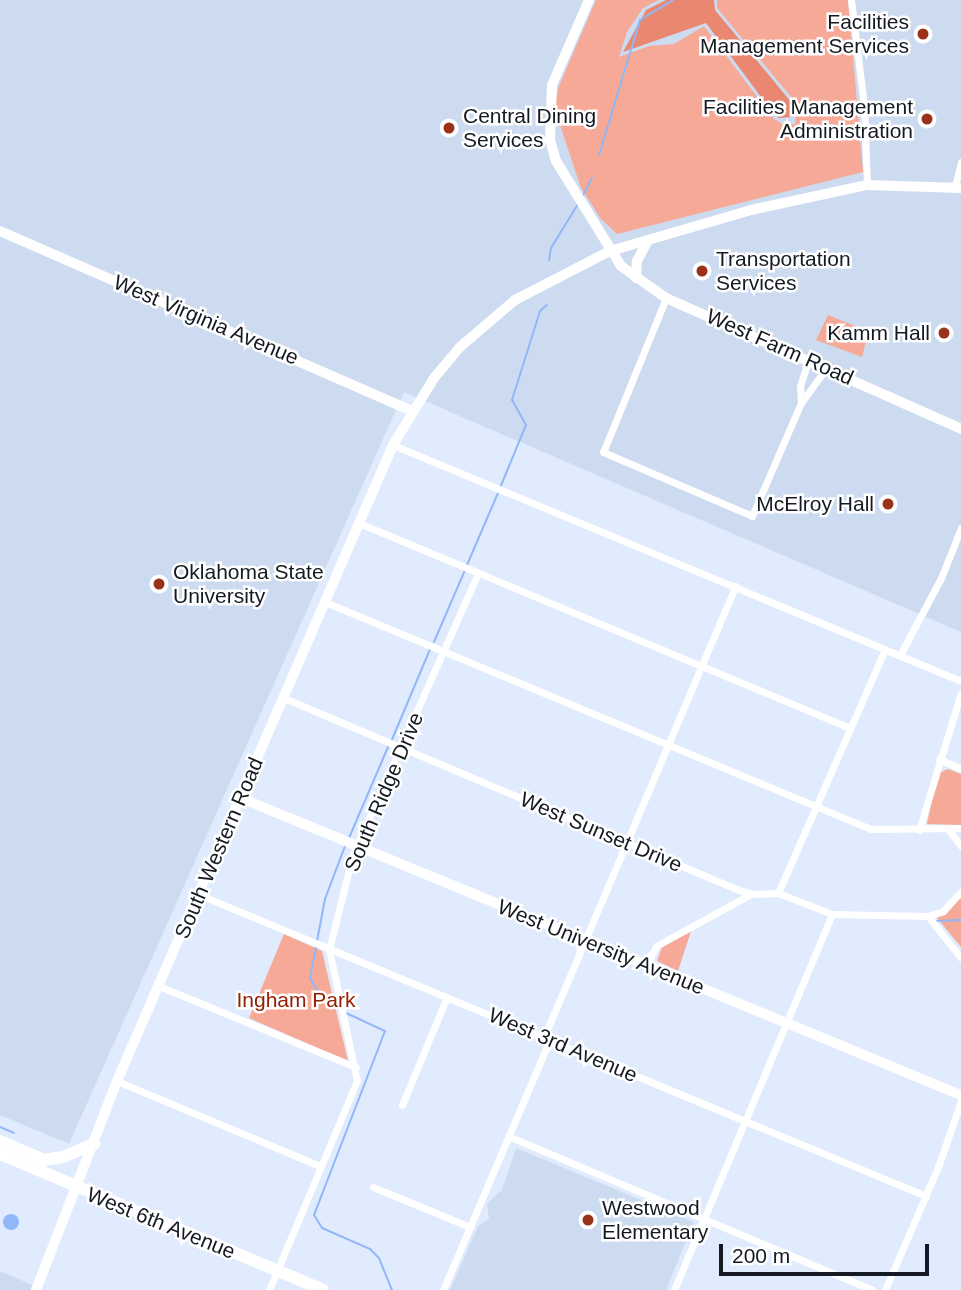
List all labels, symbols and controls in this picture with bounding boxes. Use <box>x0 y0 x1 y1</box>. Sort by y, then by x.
place label: Facilities Management Services <box>700 9 909 59</box>
marker: Facilities Management Services <box>915 26 931 42</box>
place label: Facilities Management Administration <box>703 94 913 144</box>
place label: Central Dining Services <box>463 103 596 153</box>
marker: Facilities Management Administration <box>919 111 935 127</box>
marker: Central Dining Services <box>441 120 457 136</box>
place label: Transportation Services <box>716 246 851 296</box>
marker: Transportation Services <box>694 263 710 279</box>
street label: West Virginia Avenue <box>109 269 303 371</box>
street label: West Farm Road <box>703 303 857 391</box>
place label: Kamm Hall <box>827 320 930 346</box>
marker: Kamm Hall <box>936 325 952 341</box>
place label: McElroy Hall <box>756 491 874 517</box>
marker: McElroy Hall <box>880 496 896 512</box>
place label: Oklahoma State University <box>173 559 324 609</box>
marker: Oklahoma State University <box>151 576 167 592</box>
street label: South Ridge Drive <box>339 709 429 875</box>
street label: South Western Road <box>169 754 269 942</box>
street label: West Sunset Drive <box>516 787 686 877</box>
street label: West University Avenue <box>493 894 709 1000</box>
park label: Ingham Park <box>236 987 356 1013</box>
street label: West 3rd Avenue <box>484 1002 642 1088</box>
street label: West 6th Avenue <box>82 1182 240 1264</box>
place label: Westwood Elementary <box>602 1195 708 1245</box>
marker: Westwood Elementary <box>580 1212 596 1228</box>
scale bar <box>723 1230 933 1274</box>
text: 200 m <box>732 1244 790 1267</box>

